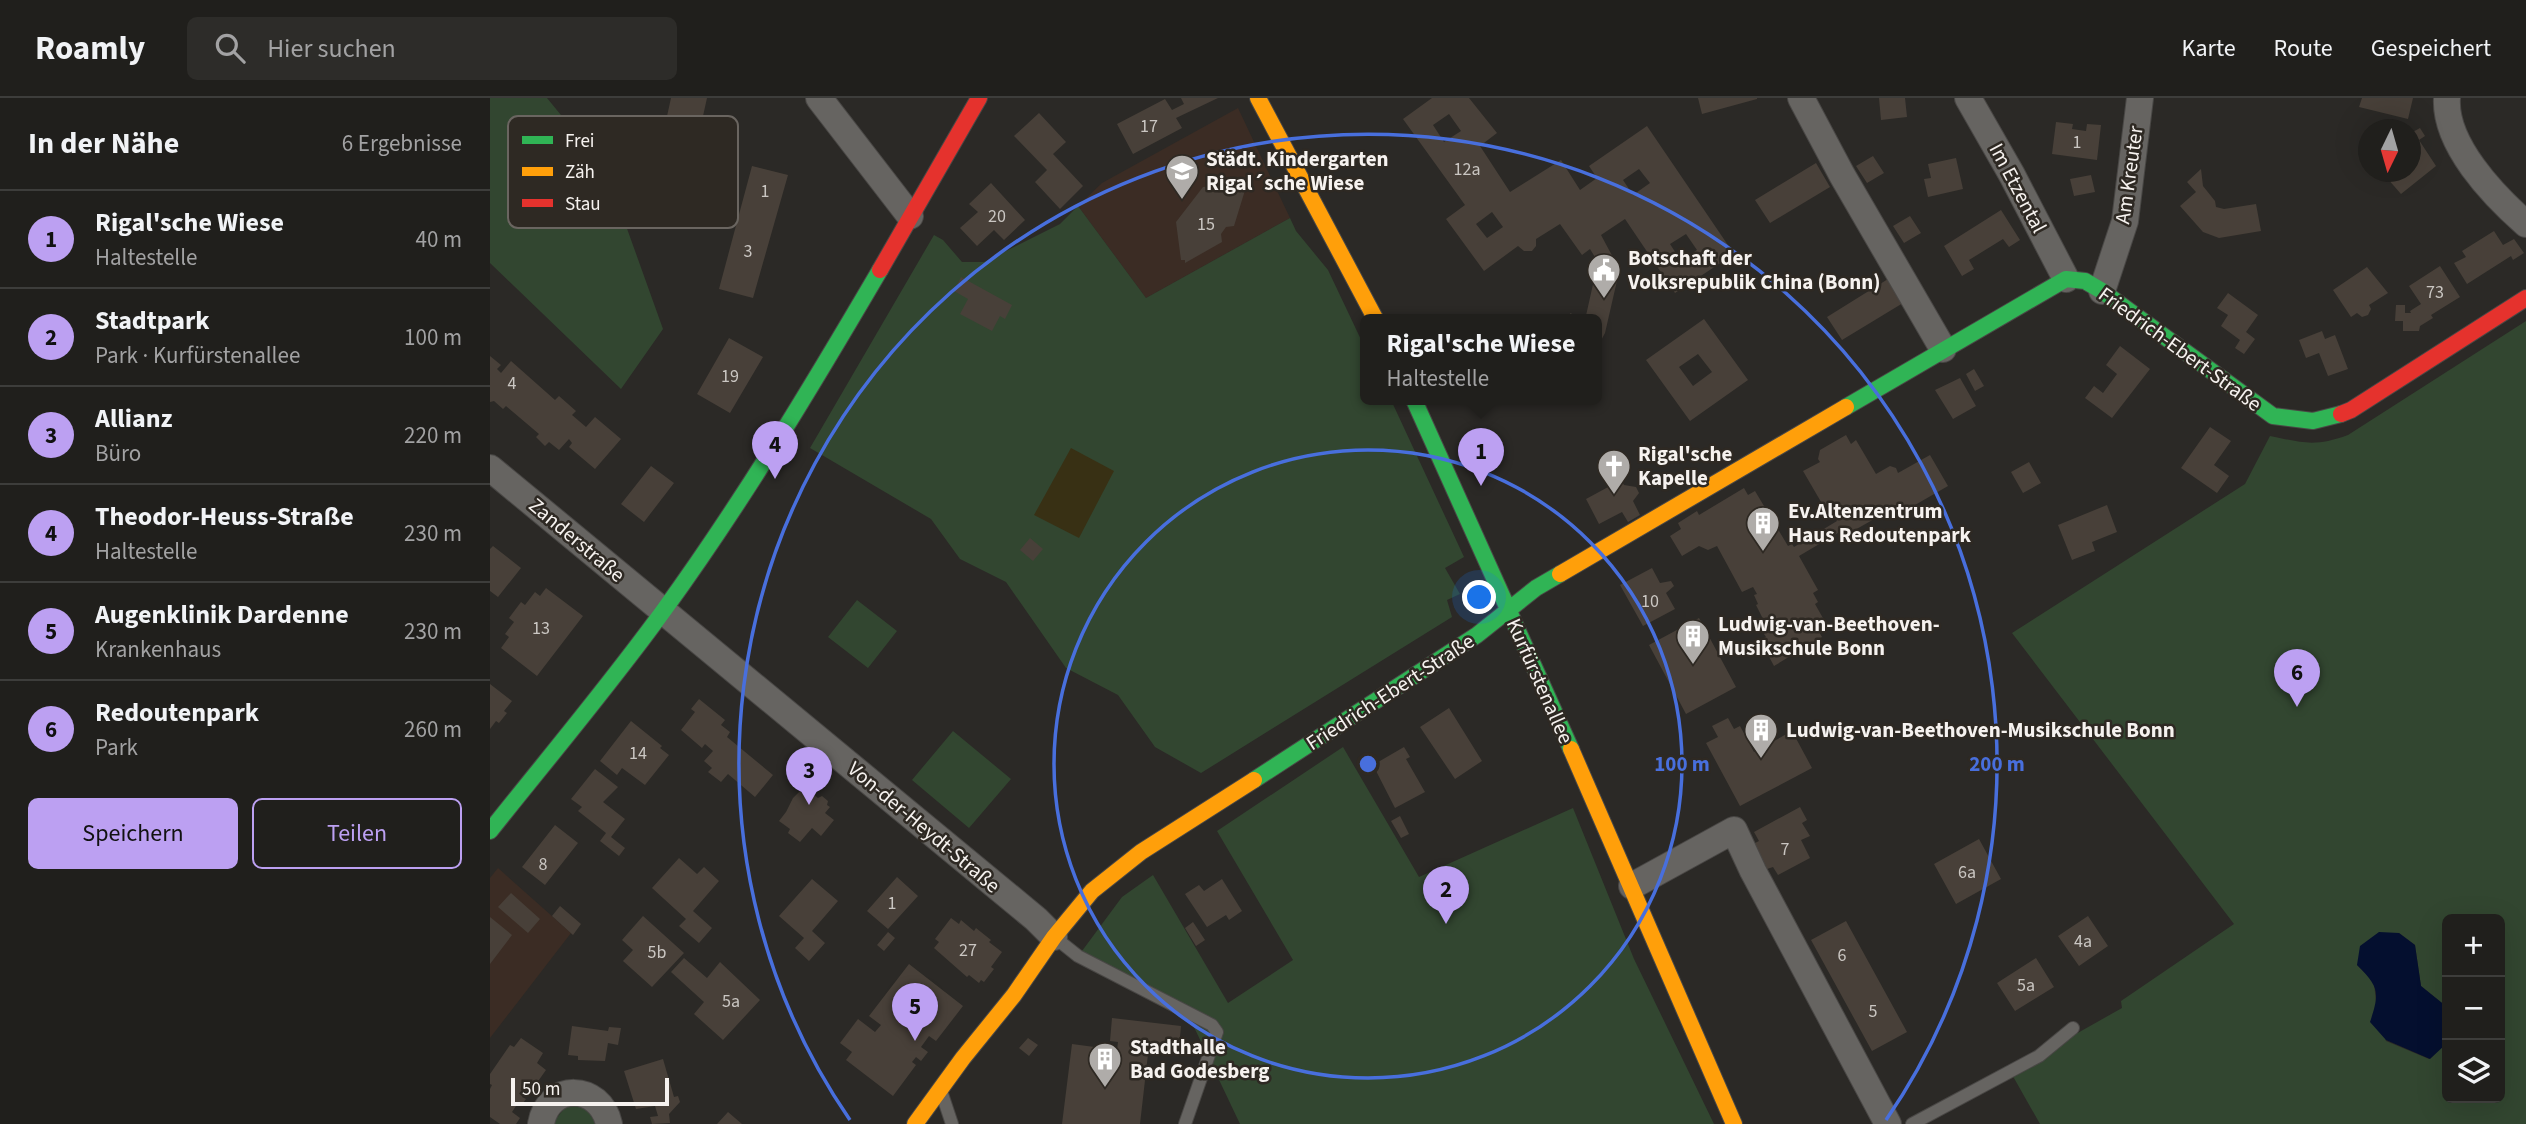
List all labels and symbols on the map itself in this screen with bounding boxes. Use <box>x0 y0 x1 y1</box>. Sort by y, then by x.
house number: 17 <box>1140 114 1158 139</box>
legend <box>508 116 738 228</box>
north arrow <box>2358 119 2421 182</box>
street label: Am Kreuter <box>2107 123 2151 226</box>
text: Frei <box>565 128 595 155</box>
house number: 1 <box>2073 130 2081 155</box>
street label: Im Etzental <box>1982 138 2054 238</box>
place label: Städt. Kindergarten Rigal´sche Wiese <box>1206 144 1389 198</box>
school or university icon: Städt. Kindergarten Rigal´sche Wiese <box>1163 152 1201 201</box>
house number: 12a <box>1454 157 1480 182</box>
text: Zäh <box>565 159 595 186</box>
house number: 1 <box>761 179 769 204</box>
text: Stau <box>565 191 601 218</box>
house number: 20 <box>988 204 1006 229</box>
house number: 15 <box>1197 212 1215 237</box>
house number: 3 <box>744 239 753 264</box>
place label: Botschaft der Volksrepublik China (Bonn) <box>1627 243 1880 297</box>
public building icon: Botschaft der Volksrepublik China (Bonn) <box>1585 251 1623 300</box>
street label: Friedrich-Ebert-Straße <box>2092 279 2268 419</box>
house number: 73 <box>2426 280 2444 305</box>
house number: 19 <box>721 364 739 389</box>
house number: 4 <box>508 371 517 396</box>
pin: 4 <box>752 421 798 479</box>
pin: 1 <box>1458 428 1504 486</box>
place label: Rigal'sche Kapelle <box>1638 439 1733 493</box>
church icon: Rigal'sche Kapelle <box>1595 447 1633 496</box>
street label: Zanderstraße <box>522 491 632 589</box>
place label: Ev.Altenzentrum Haus Redoutenpark <box>1788 496 1972 550</box>
building icon: Ev.Altenzentrum Haus Redoutenpark <box>1744 504 1782 553</box>
your location <box>1462 580 1496 614</box>
house number: 10 <box>1641 589 1659 614</box>
place label: Ludwig-van-Beethoven- Musikschule Bonn <box>1718 609 1940 663</box>
street label: Kurfürstenallee <box>1499 613 1581 749</box>
house number: 13 <box>532 616 550 641</box>
building icon: Ludwig-van-Beethoven- Musikschule Bonn <box>1674 617 1712 666</box>
street label: Friedrich-Ebert-Straße <box>1300 626 1480 758</box>
pin: 6 <box>2274 649 2320 707</box>
building icon: Ludwig-van-Beethoven-Musikschule Bonn <box>1742 711 1780 760</box>
place label: Ludwig-van-Beethoven-Musikschule Bonn <box>1786 715 2175 745</box>
house number: 14 <box>629 741 647 766</box>
pin: 3 <box>786 747 832 805</box>
text: 100 m <box>1654 749 1710 779</box>
text: 200 m <box>1969 749 2025 779</box>
centre of rings <box>1356 752 1380 776</box>
street label: Von-der-Heydt-Straße <box>841 754 1007 900</box>
house number: 7 <box>1781 837 1790 862</box>
house number: 8 <box>539 852 548 877</box>
house number: 6a <box>1958 860 1976 885</box>
pin: 2 <box>1423 866 1469 924</box>
house number: 1 <box>888 891 896 916</box>
house number: 4a <box>2074 929 2092 954</box>
house number: 27 <box>959 938 977 963</box>
house number: 5b <box>648 940 666 965</box>
house number: 6 <box>1838 943 1847 968</box>
house number: 5a <box>2017 973 2035 998</box>
pin: 5 <box>892 983 938 1041</box>
house number: 5a <box>722 989 740 1014</box>
house number: 5 <box>1869 999 1878 1024</box>
place label: Stadthalle Bad Godesberg <box>1130 1032 1270 1086</box>
building icon: Stadthalle Bad Godesberg <box>1086 1040 1124 1089</box>
scale bar <box>511 1075 668 1107</box>

